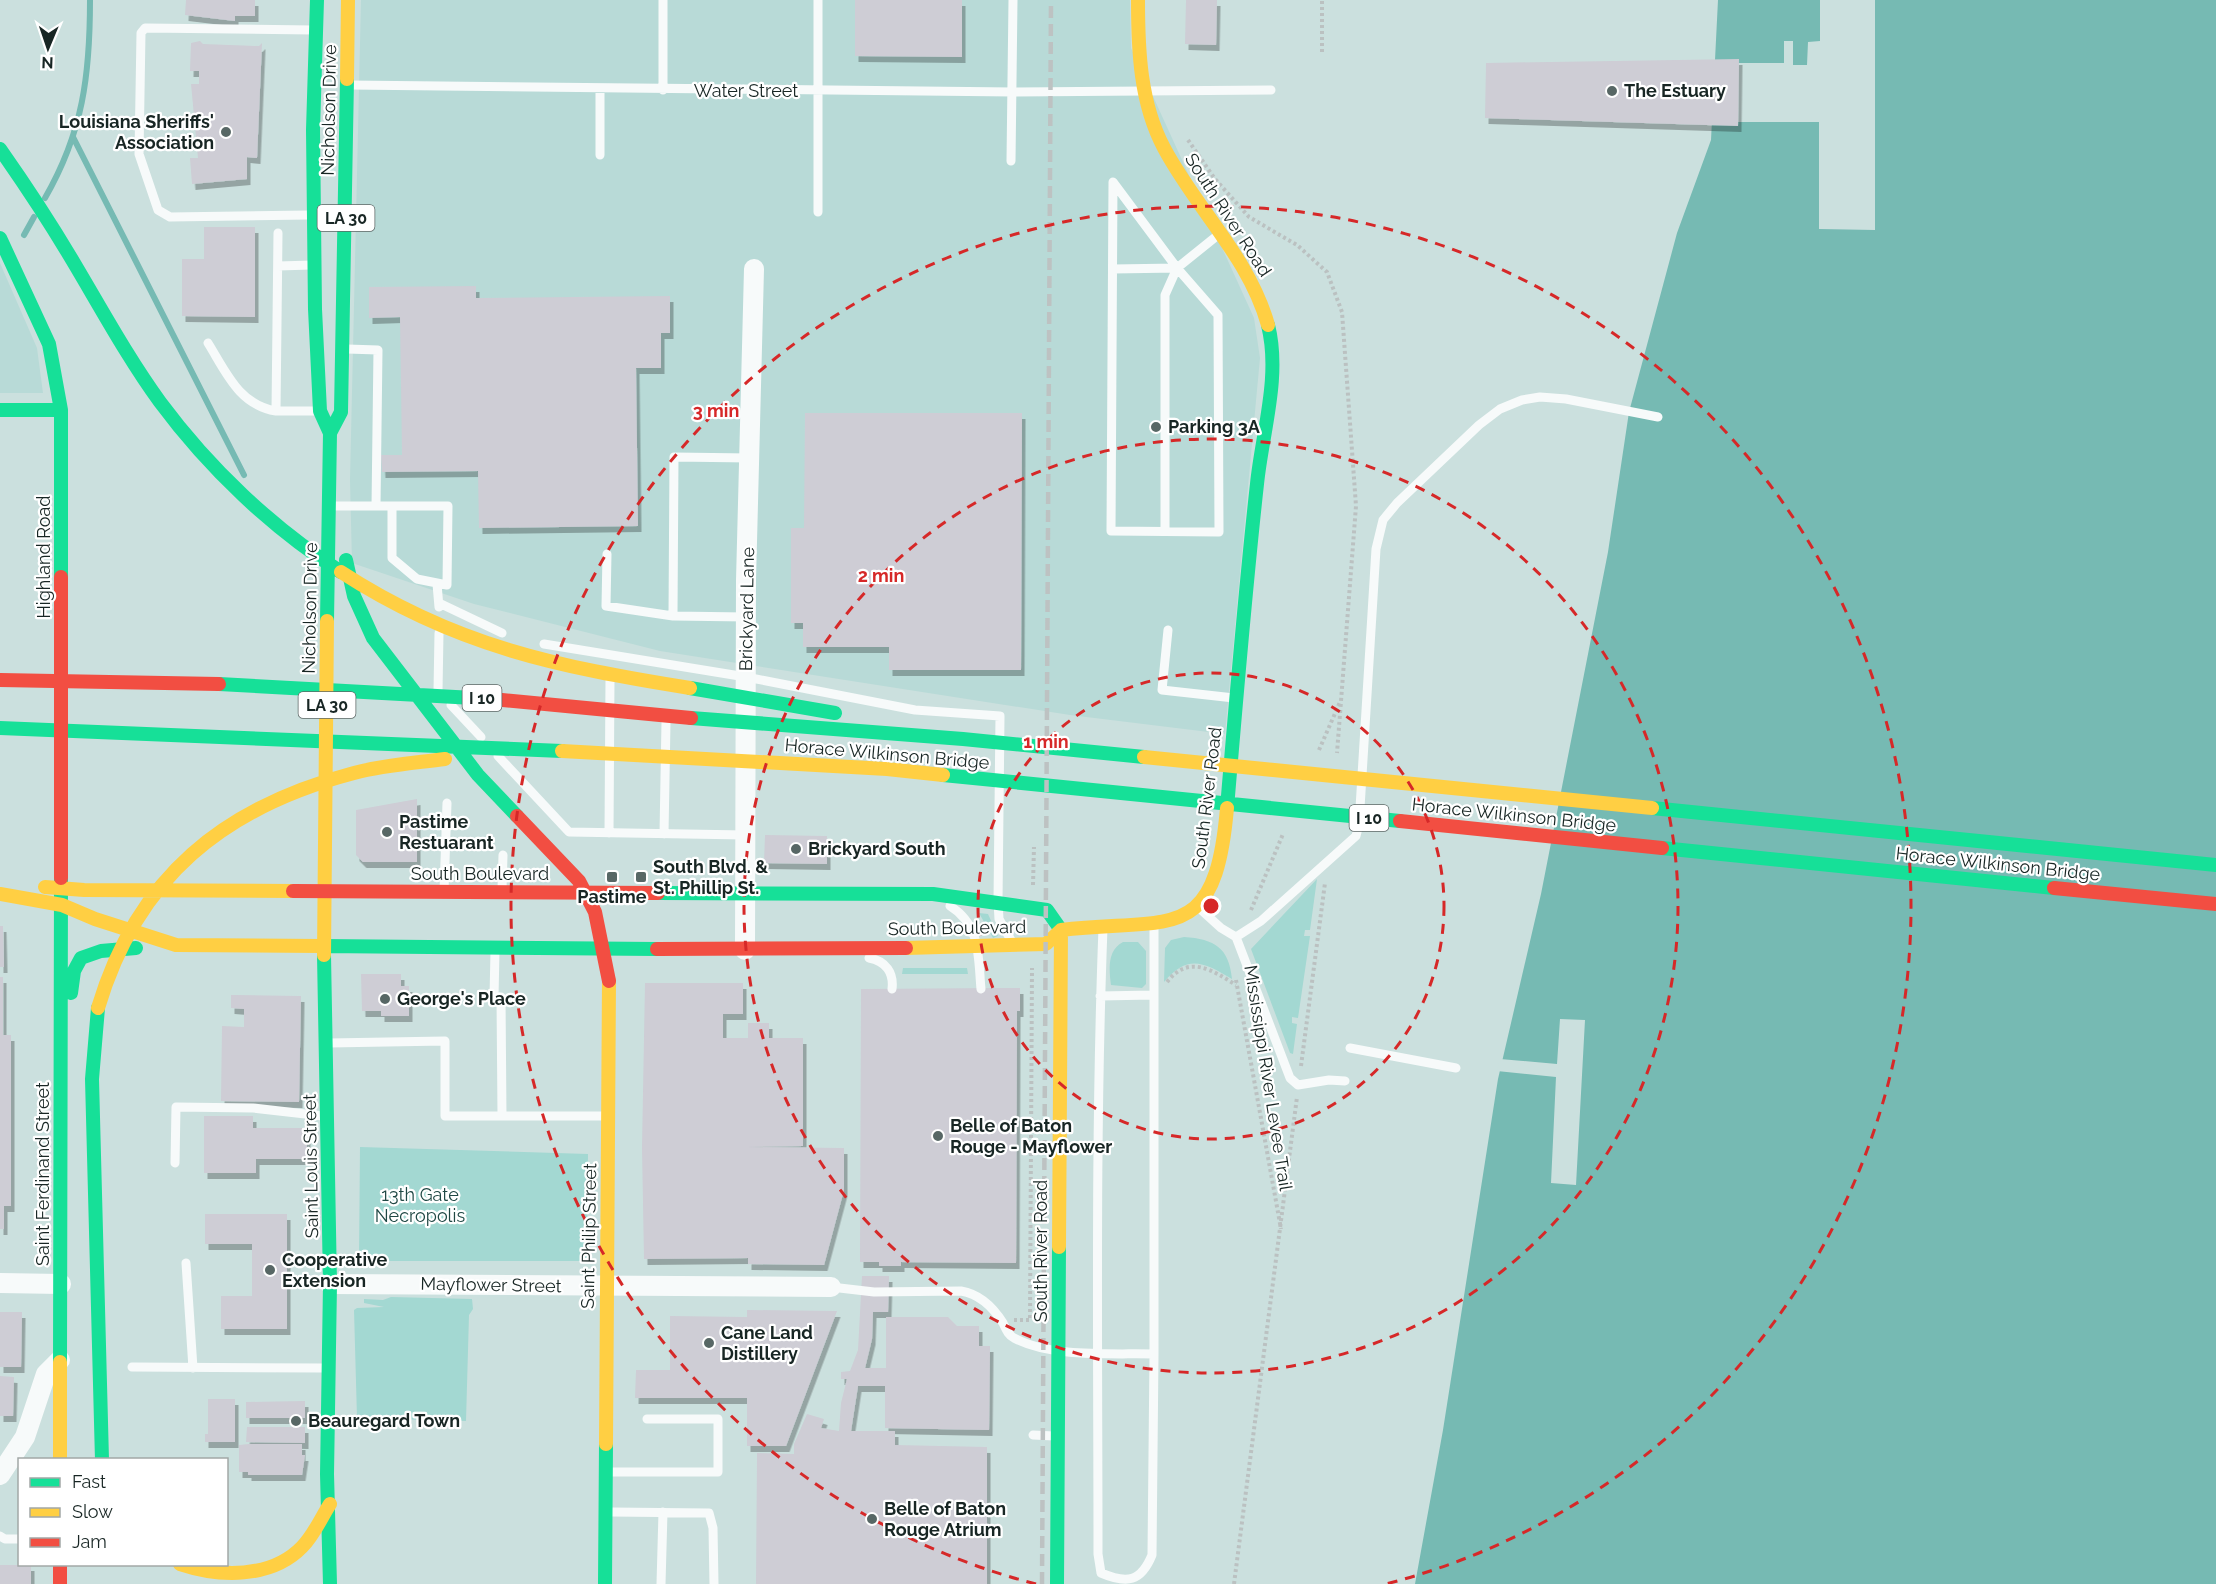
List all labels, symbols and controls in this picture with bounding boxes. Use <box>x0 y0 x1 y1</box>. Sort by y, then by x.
north arrow <box>18 18 78 78</box>
street label: Nicholson Drive <box>317 44 340 176</box>
text: N <box>41 53 54 72</box>
street label: Water Street <box>694 80 798 101</box>
place label: The Estuary <box>1624 80 1726 101</box>
marker: The Estuary <box>1605 84 1619 98</box>
place label: Louisiana Sheriffs' Association <box>59 111 214 153</box>
marker: Louisiana Sheriffs' Association <box>219 125 233 139</box>
street label: South River Road <box>1181 149 1276 280</box>
road number: LA 30 <box>318 205 374 231</box>
text: 3 min <box>693 400 739 421</box>
place label: Parking 3A <box>1168 416 1261 437</box>
marker: Parking 3A <box>1149 420 1163 434</box>
street label: Highland Road <box>33 496 54 619</box>
street label: Nicholson Drive <box>298 542 321 674</box>
street label: Brickyard Lane <box>735 546 758 671</box>
text: 2 min <box>858 565 904 586</box>
road number: I 10 <box>462 685 502 711</box>
road number: LA 30 <box>298 692 356 718</box>
street label: South River Road <box>1187 726 1226 870</box>
text: 1 min <box>1023 731 1069 752</box>
street label: Horace Wilkinson Bridge <box>784 734 991 773</box>
street label: Horace Wilkinson Bridge <box>1411 793 1618 836</box>
road number: I 10 <box>1350 805 1388 831</box>
place label: Pastime Restuarant <box>399 811 494 853</box>
marker: Pastime Restuarant <box>380 825 394 839</box>
place label: Brickyard South <box>808 838 946 859</box>
marker: Brickyard South <box>789 842 803 856</box>
street label: Horace Wilkinson Bridge <box>1895 842 2102 885</box>
place label: South Blvd. & St. Phillip St. <box>653 856 768 898</box>
street label: South Boulevard <box>411 863 549 884</box>
marker: Pastime <box>605 870 619 884</box>
marker: South Blvd. & St. Phillip St. <box>634 870 648 884</box>
place label: Pastime <box>577 886 647 907</box>
centre of rings <box>1201 896 1221 916</box>
street label: South Boulevard <box>888 916 1026 939</box>
street label: Mississippi River Levee Trail <box>1240 964 1297 1192</box>
place label: George's Place <box>397 988 526 1009</box>
marker: George's Place <box>378 992 392 1006</box>
street label: Saint Ferdinand Street <box>32 1082 53 1266</box>
street label: Saint Louis Street <box>299 1094 322 1238</box>
place label: Belle of Baton Rouge - Mayflower <box>950 1115 1112 1157</box>
marker: Belle of Baton Rouge - Mayflower <box>931 1129 945 1143</box>
street label: Saint Philip Street <box>577 1163 600 1309</box>
street label: South River Road <box>1030 1180 1051 1322</box>
park label: 13th Gate Necropolis <box>375 1184 465 1226</box>
place label: Cooperative Extension <box>282 1249 388 1291</box>
marker: Cooperative Extension <box>263 1263 277 1277</box>
street label: Mayflower Street <box>420 1273 562 1296</box>
place label: Cane Land Distillery <box>721 1322 813 1364</box>
marker: Cane Land Distillery <box>702 1336 716 1350</box>
place label: Beauregard Town <box>308 1410 460 1431</box>
marker: Beauregard Town <box>289 1414 303 1428</box>
legend <box>18 1458 228 1566</box>
text: Fast <box>72 1471 106 1492</box>
place label: Belle of Baton Rouge Atrium <box>884 1498 1006 1540</box>
text: Slow <box>72 1501 113 1522</box>
marker: Belle of Baton Rouge Atrium <box>865 1512 879 1526</box>
text: Jam <box>72 1531 107 1552</box>

